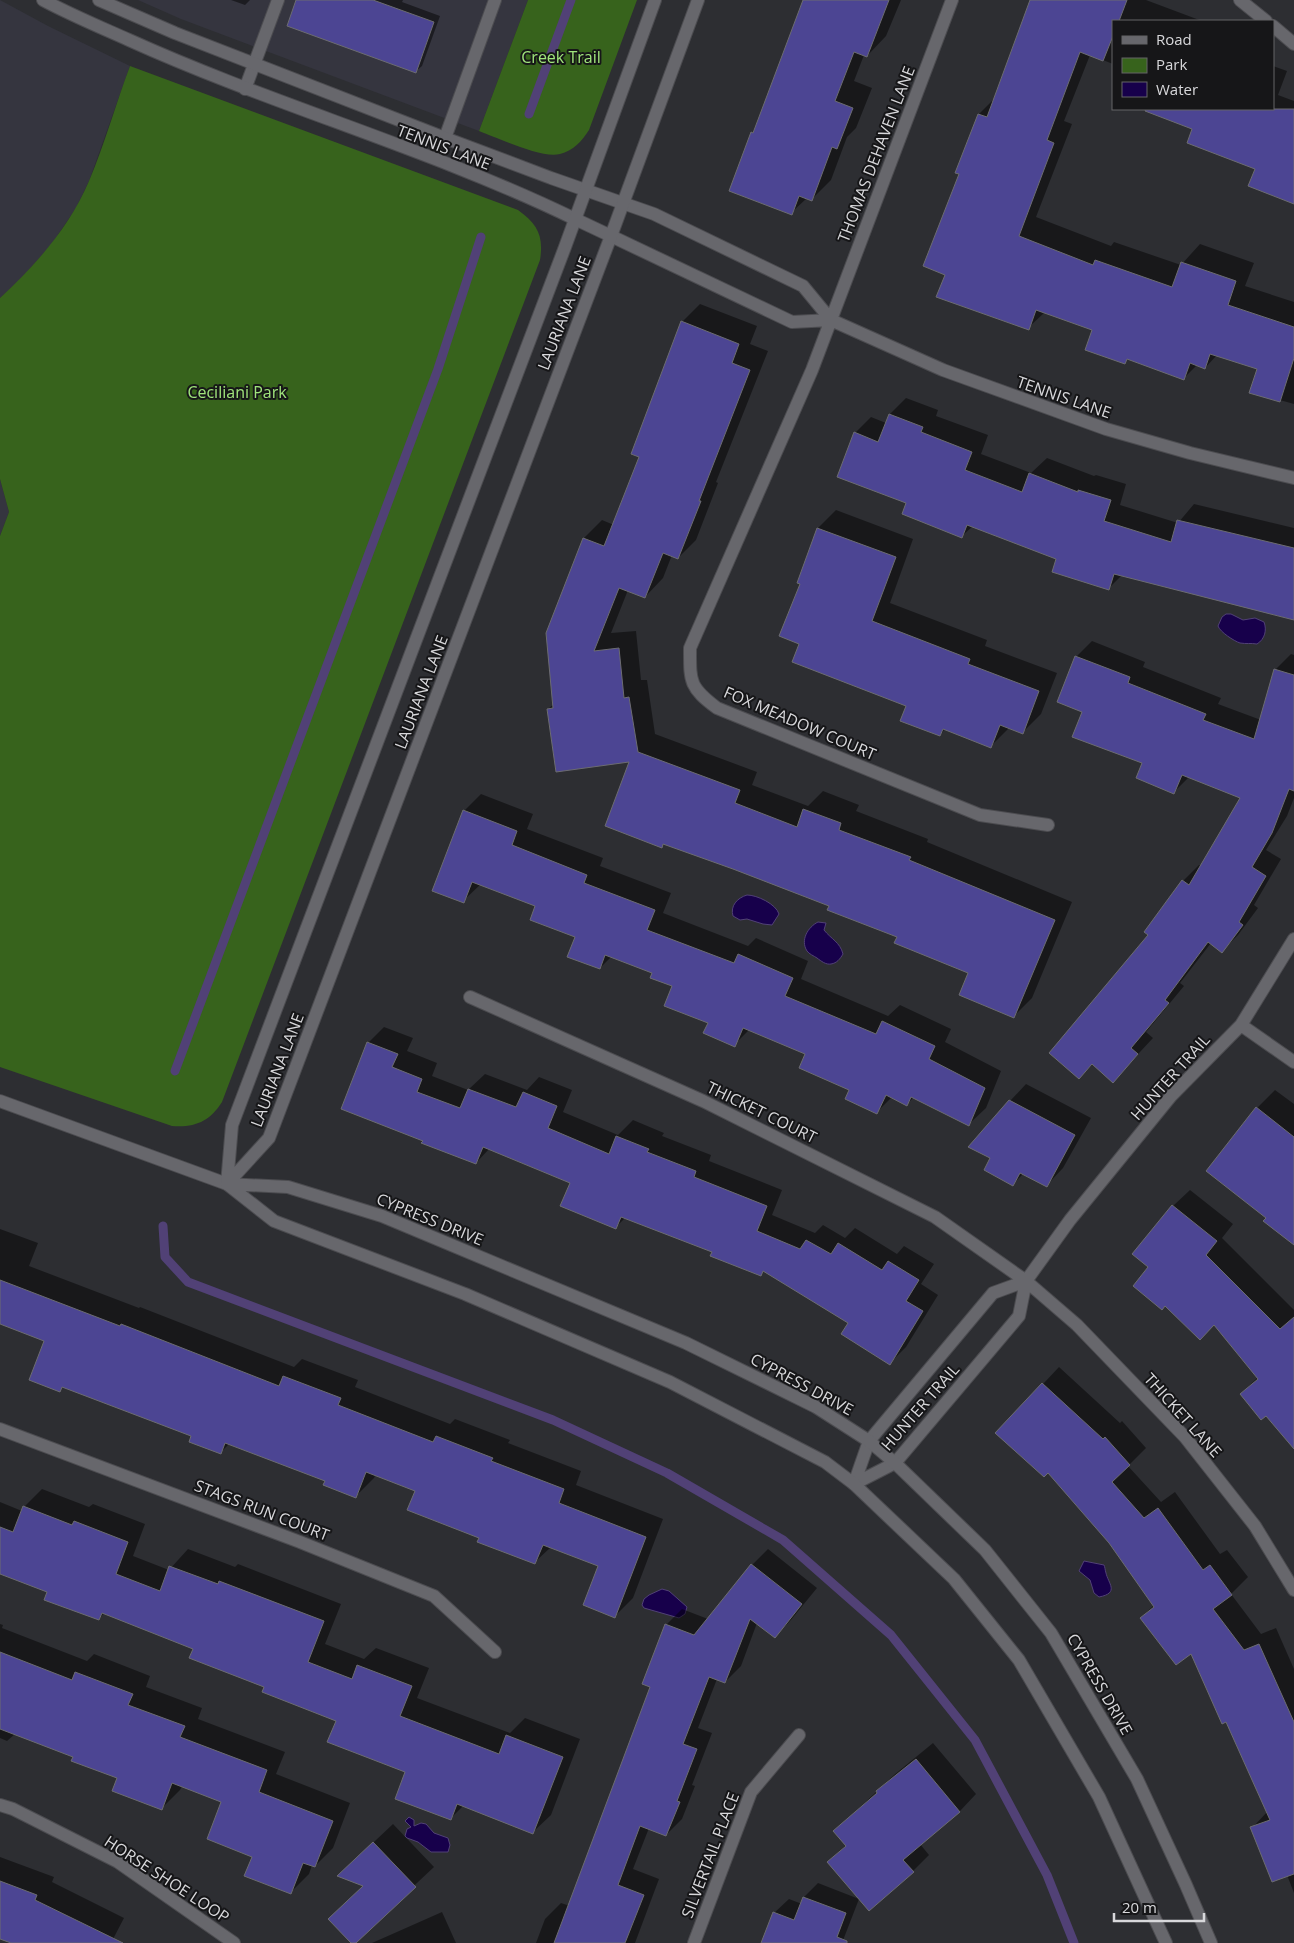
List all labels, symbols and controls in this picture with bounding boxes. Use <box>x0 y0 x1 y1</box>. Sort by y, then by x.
legend <box>1112 20 1274 110</box>
text: Road <box>1156 29 1192 49</box>
park label: Creek Trail <box>521 46 601 68</box>
text: Park <box>1156 54 1187 74</box>
street label: THOMAS DEHAVEN LANE <box>832 63 920 245</box>
text: Water <box>1156 79 1198 99</box>
street label: TENNIS LANE <box>394 119 494 175</box>
street label: LAURIANA LANE <box>532 253 596 373</box>
street label: TENNIS LANE <box>1014 371 1114 423</box>
park label: Ceciliani Park <box>187 381 287 403</box>
street label: LAURIANA LANE <box>389 632 453 752</box>
street label: FOX MEADOW COURT <box>721 681 880 765</box>
street label: LAURIANA LANE <box>245 1010 309 1130</box>
street label: HUNTER TRAIL <box>1125 1029 1215 1125</box>
street label: THICKET COURT <box>703 1076 821 1148</box>
street label: CYPRESS DRIVE <box>373 1188 487 1250</box>
street label: CYPRESS DRIVE <box>747 1348 857 1420</box>
street label: HUNTER TRAIL <box>876 1359 964 1455</box>
street label: THICKET LANE <box>1139 1368 1227 1462</box>
street label: STAGS RUN COURT <box>191 1474 333 1546</box>
street label: CYPRESS DRIVE <box>1062 1629 1138 1739</box>
street label: SILVERTAIL PLACE <box>676 1789 744 1921</box>
street label: HORSE SHOE LOOP <box>100 1830 234 1928</box>
scale bar <box>1114 1890 1204 1922</box>
text: 20 m <box>1122 1897 1157 1917</box>

